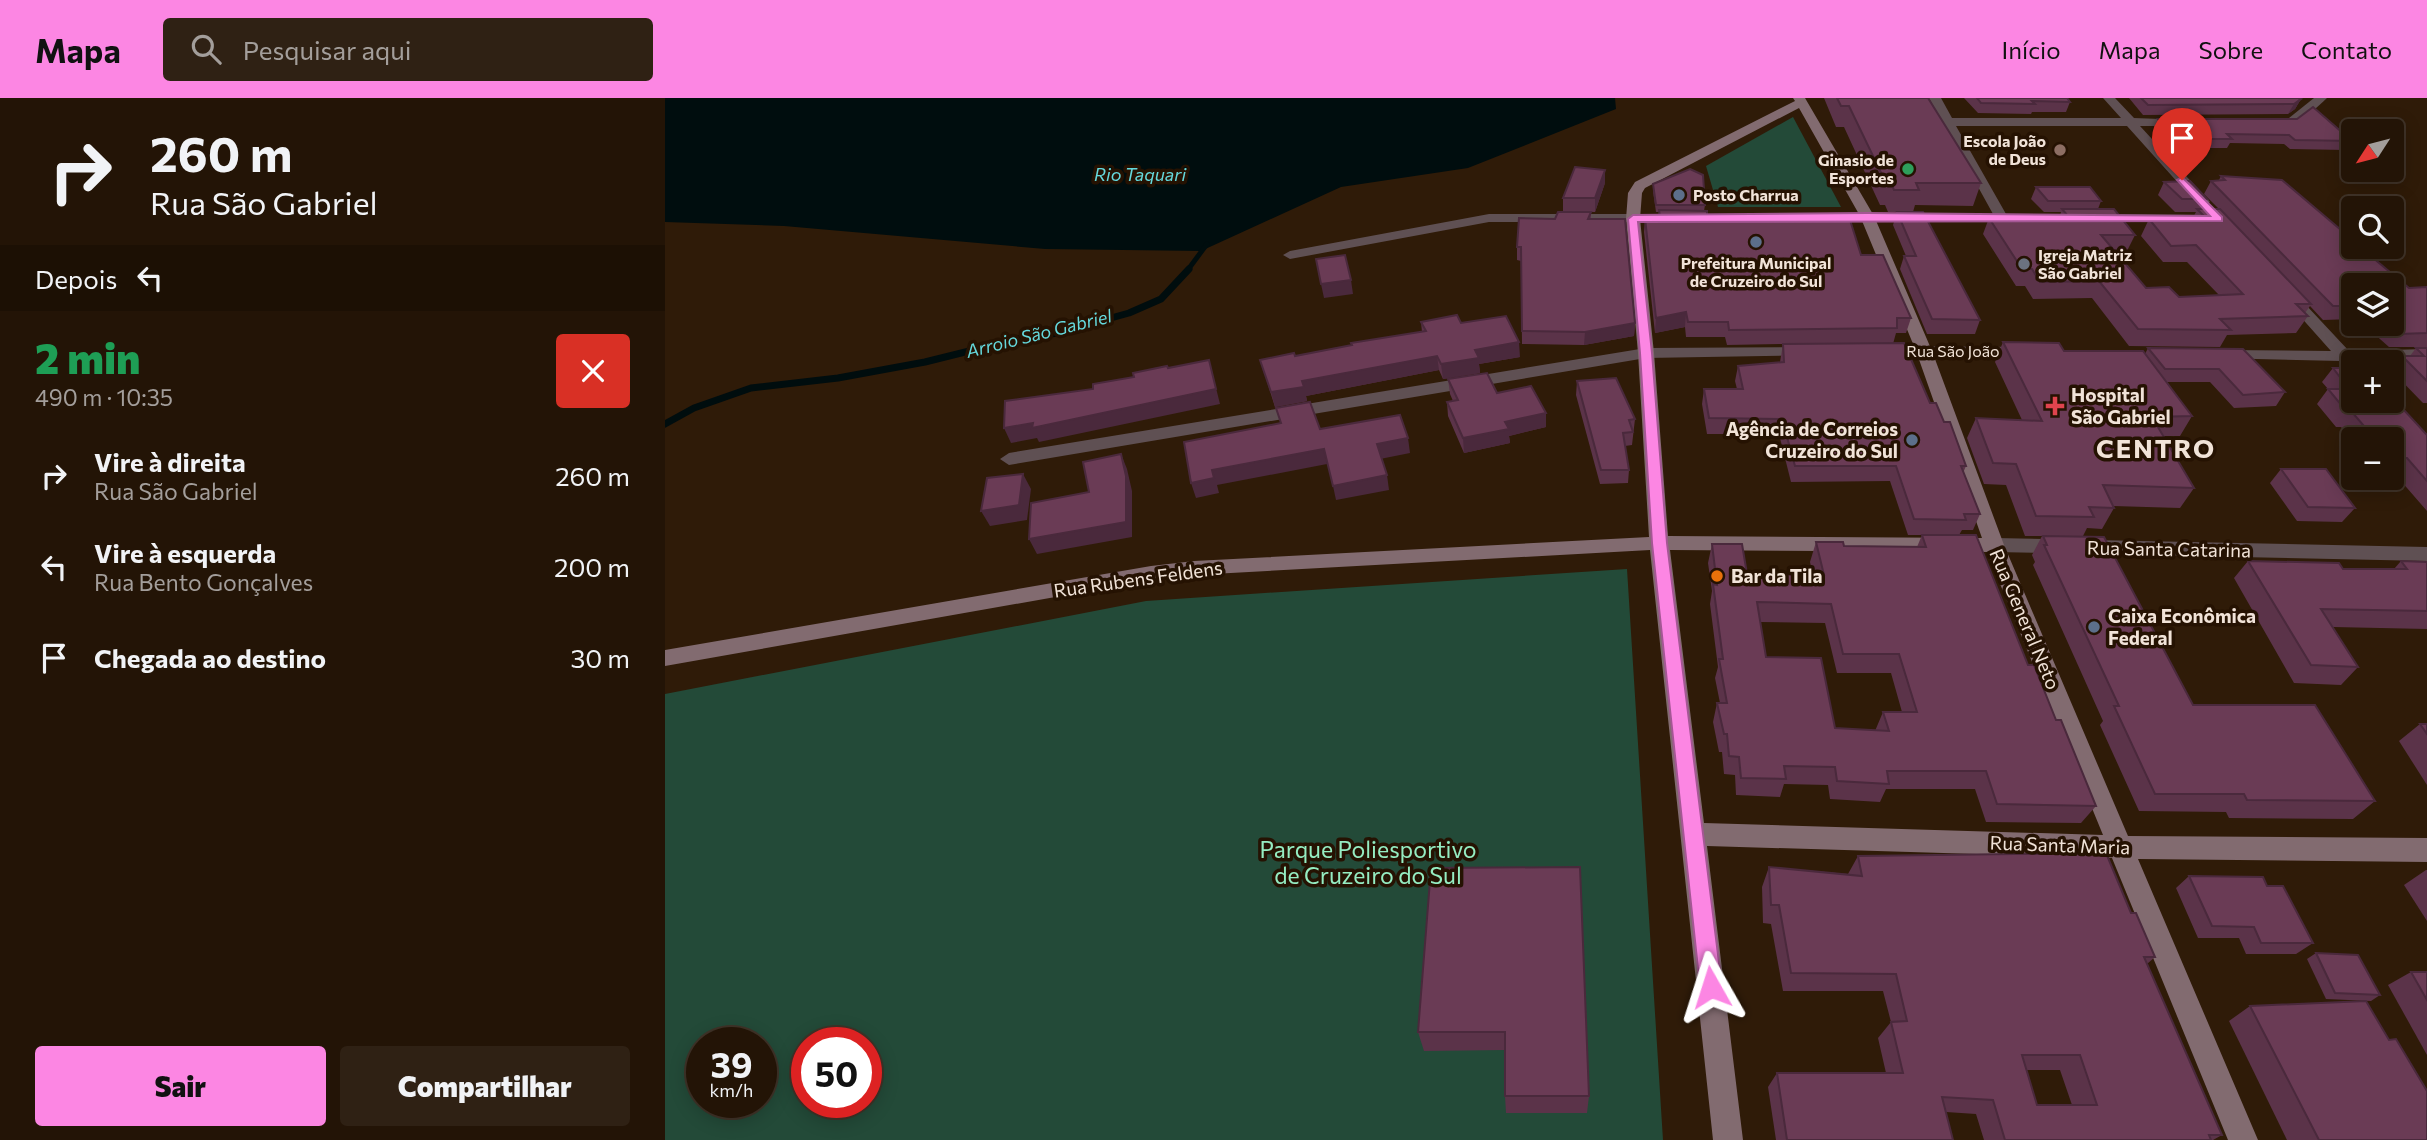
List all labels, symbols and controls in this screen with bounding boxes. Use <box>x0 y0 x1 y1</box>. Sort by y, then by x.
search box <box>163 18 653 81</box>
text: Mapa <box>35 29 121 70</box>
icon: search <box>187 30 225 68</box>
text: Pesquisar aqui <box>243 34 411 65</box>
text: Início <box>2002 35 2061 64</box>
text: Mapa <box>2099 35 2161 64</box>
text: Sobre <box>2199 35 2263 64</box>
text: Contato <box>2301 35 2392 64</box>
pin <box>2152 108 2212 180</box>
icon: arrive <box>2163 119 2201 157</box>
north arrow <box>2341 119 2405 182</box>
map controls <box>2341 119 2404 490</box>
text: 260 m <box>150 122 292 182</box>
icon: right <box>35 126 126 217</box>
place label: Escola João de Deus <box>1963 131 2046 168</box>
marker: Escola João de Deus <box>2052 142 2068 158</box>
place label: Ginasio de Esportes <box>1818 150 1894 187</box>
marker: Ginasio de Esportes <box>1900 161 1916 177</box>
water label: Rio Taquari <box>1094 163 1187 185</box>
text: Rua São Gabriel <box>150 182 378 222</box>
place label: Posto Charrua <box>1693 185 1799 204</box>
marker: Posto Charrua <box>1671 187 1687 203</box>
button: search <box>2341 196 2404 259</box>
marker: Prefeitura Municipal de Cruzeiro do Sul <box>1748 234 1764 250</box>
place label: Igreja Matriz São Gabriel <box>2038 245 2132 282</box>
place label: Prefeitura Municipal de Cruzeiro do Sul <box>1681 253 1831 290</box>
marker: Igreja Matriz São Gabriel <box>2016 256 2032 272</box>
icon: left <box>131 259 169 297</box>
text: Depois <box>35 263 117 294</box>
button: layers <box>2341 273 2404 336</box>
water label: Arroio São Gabriel <box>963 304 1114 362</box>
text: 2 min <box>35 331 141 383</box>
button: close <box>556 334 630 408</box>
street label: Rua São João <box>1906 341 2000 360</box>
button: + <box>2341 350 2404 413</box>
text: 490 m · 10:35 <box>35 383 173 411</box>
place label: Hospital São Gabriel <box>2071 383 2171 428</box>
marker: Hospital São Gabriel <box>2045 396 2065 416</box>
place label: Agência de Correios Cruzeiro do Sul <box>1726 417 1898 462</box>
button: − <box>2341 427 2404 490</box>
marker: Agência de Correios Cruzeiro do Sul <box>1904 432 1920 448</box>
district label: CENTRO <box>2096 432 2216 463</box>
text: Vire à direita <box>94 446 246 477</box>
icon: right <box>35 457 73 495</box>
text: 260 m <box>555 460 630 491</box>
text: Rua São Gabriel <box>94 477 258 505</box>
street label: Rua Santa Catarina <box>2087 536 2251 561</box>
text: Vire à esquerda <box>94 537 276 568</box>
street label: Rua General Neto <box>1985 545 2065 693</box>
icon: left <box>35 548 73 586</box>
text: 200 m <box>554 551 630 582</box>
street label: Rua Rubens Feldens <box>1052 555 1224 602</box>
place label: Bar da Tila <box>1731 564 1823 587</box>
text: Rua Bento Gonçalves <box>94 568 313 596</box>
marker: Bar da Tila <box>1709 568 1725 584</box>
place label: Caixa Econômica Federal <box>2108 604 2256 649</box>
marker: Caixa Econômica Federal <box>2086 619 2102 635</box>
icon: arrive <box>35 639 73 677</box>
text: Chegada ao destino <box>94 642 326 673</box>
text: 30 m <box>571 642 630 673</box>
street label: Rua Santa Maria <box>1989 831 2131 858</box>
park label: Parque Poliesportivo de Cruzeiro do Sul <box>1259 835 1477 889</box>
position arrow <box>1674 950 1748 1024</box>
speed limit sign: 50 <box>791 1027 882 1118</box>
text: 39 <box>711 1042 752 1085</box>
button: Sair <box>35 1046 326 1126</box>
button: Compartilhar <box>340 1046 630 1126</box>
text: km/h <box>710 1079 753 1101</box>

